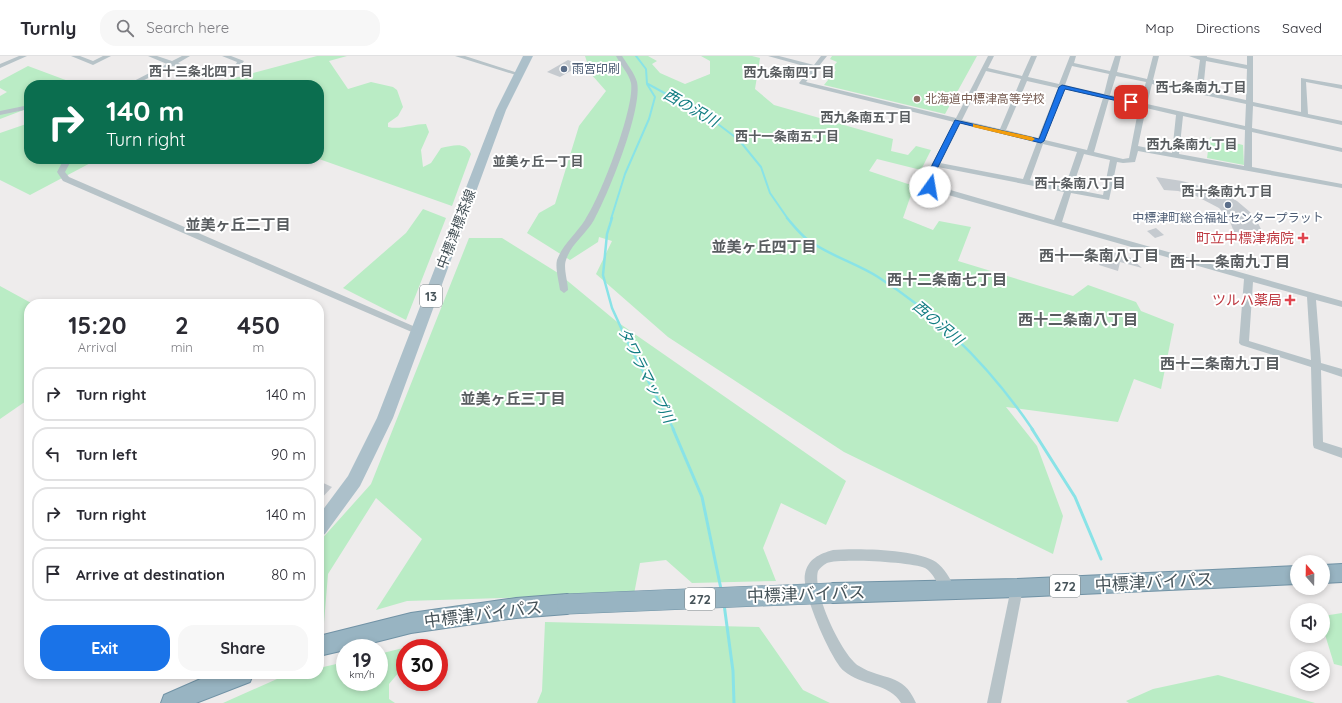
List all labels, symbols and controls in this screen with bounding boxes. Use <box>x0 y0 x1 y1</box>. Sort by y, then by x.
search box <box>100 10 380 46</box>
text: Turnly <box>20 16 76 40</box>
icon: search <box>114 17 136 39</box>
text: Search here <box>146 18 229 37</box>
text: Map <box>1145 19 1174 37</box>
text: Directions <box>1196 19 1260 37</box>
text: Saved <box>1282 19 1322 37</box>
place label: 雨宮印刷 <box>572 61 620 76</box>
district label: 西十三条北四丁目 <box>149 63 253 79</box>
marker: 雨宮印刷 <box>559 64 569 74</box>
district label: 西九条南四丁目 <box>743 64 835 80</box>
district label: 西七条南九丁目 <box>1155 79 1247 95</box>
water label: 西の沢川 <box>661 84 724 132</box>
pin <box>1114 85 1148 119</box>
place label: 北海道中標津高等学校 <box>925 91 1045 106</box>
icon: arrive <box>1120 91 1142 113</box>
text: 140 m <box>106 93 184 128</box>
marker: 北海道中標津高等学校 <box>912 94 922 104</box>
icon: right <box>40 96 92 148</box>
district label: 西九条南五丁目 <box>820 109 912 125</box>
text: Turn right <box>106 128 186 151</box>
district label: 西十一条南五丁目 <box>735 128 839 144</box>
district label: 西九条南九丁目 <box>1146 136 1238 152</box>
district label: 並美ヶ丘一丁目 <box>492 153 584 169</box>
position arrow <box>909 166 951 208</box>
district label: 西十条南八丁目 <box>1034 175 1126 191</box>
district label: 西十条南九丁目 <box>1181 183 1273 199</box>
street label: 中標津標茶線 <box>433 187 479 271</box>
marker: 中標津町総合福祉センタープラット <box>1223 200 1233 210</box>
place label: 中標津町総合福祉センタープラット <box>1132 210 1324 225</box>
district label: 並美ヶ丘二丁目 <box>185 215 291 234</box>
place label: 町立中標津病院 <box>1196 229 1294 247</box>
marker: 町立中標津病院 <box>1297 232 1309 244</box>
district label: 並美ヶ丘四丁目 <box>711 237 817 256</box>
district label: 西十一条南八丁目 <box>1039 246 1159 265</box>
district label: 西十一条南九丁目 <box>1170 252 1290 271</box>
district label: 西十二条南七丁目 <box>887 270 1007 289</box>
road number: 13 <box>420 285 442 307</box>
place label: ツルハ薬局 <box>1212 291 1282 309</box>
marker: ツルハ薬局 <box>1285 295 1295 305</box>
water label: 西の沢川 <box>909 296 969 350</box>
text: 15:20 <box>68 310 126 340</box>
text: 2 <box>175 310 189 340</box>
text: 450 <box>237 310 280 340</box>
district label: 西十二条南八丁目 <box>1018 310 1138 329</box>
water label: タワラマップ川 <box>614 324 680 428</box>
text: Arrival <box>78 339 117 355</box>
text: min <box>171 339 193 355</box>
text: m <box>252 339 264 355</box>
district label: 西十二条南九丁目 <box>1160 354 1280 373</box>
icon: right <box>42 383 64 405</box>
text: Turn right <box>76 385 147 404</box>
text: 140 m <box>266 385 306 404</box>
district label: 並美ヶ丘三丁目 <box>460 389 566 408</box>
icon: left <box>42 443 64 465</box>
text: Turn left <box>76 445 138 464</box>
text: 90 m <box>271 445 306 464</box>
icon: right <box>42 503 64 525</box>
text: Turn right <box>76 505 147 524</box>
text: 140 m <box>266 505 306 524</box>
north arrow <box>1290 555 1330 595</box>
map controls <box>1290 555 1330 691</box>
icon: arrive <box>42 563 64 585</box>
text: Arrive at destination <box>76 565 225 584</box>
text: 80 m <box>271 565 306 584</box>
street label: 中標津バイパス <box>1094 568 1214 595</box>
road number: 272 <box>1050 575 1080 597</box>
street label: 中標津バイパス <box>746 581 866 606</box>
road number: 272 <box>685 588 715 610</box>
street label: 中標津バイパス <box>423 596 543 631</box>
button: sound <box>1290 603 1330 643</box>
button: Exit <box>40 625 170 671</box>
button: Share <box>178 625 308 671</box>
speed limit sign: 30 <box>396 639 448 691</box>
text: 19 <box>352 647 372 672</box>
button: layers <box>1290 651 1330 691</box>
text: km/h <box>349 668 375 681</box>

